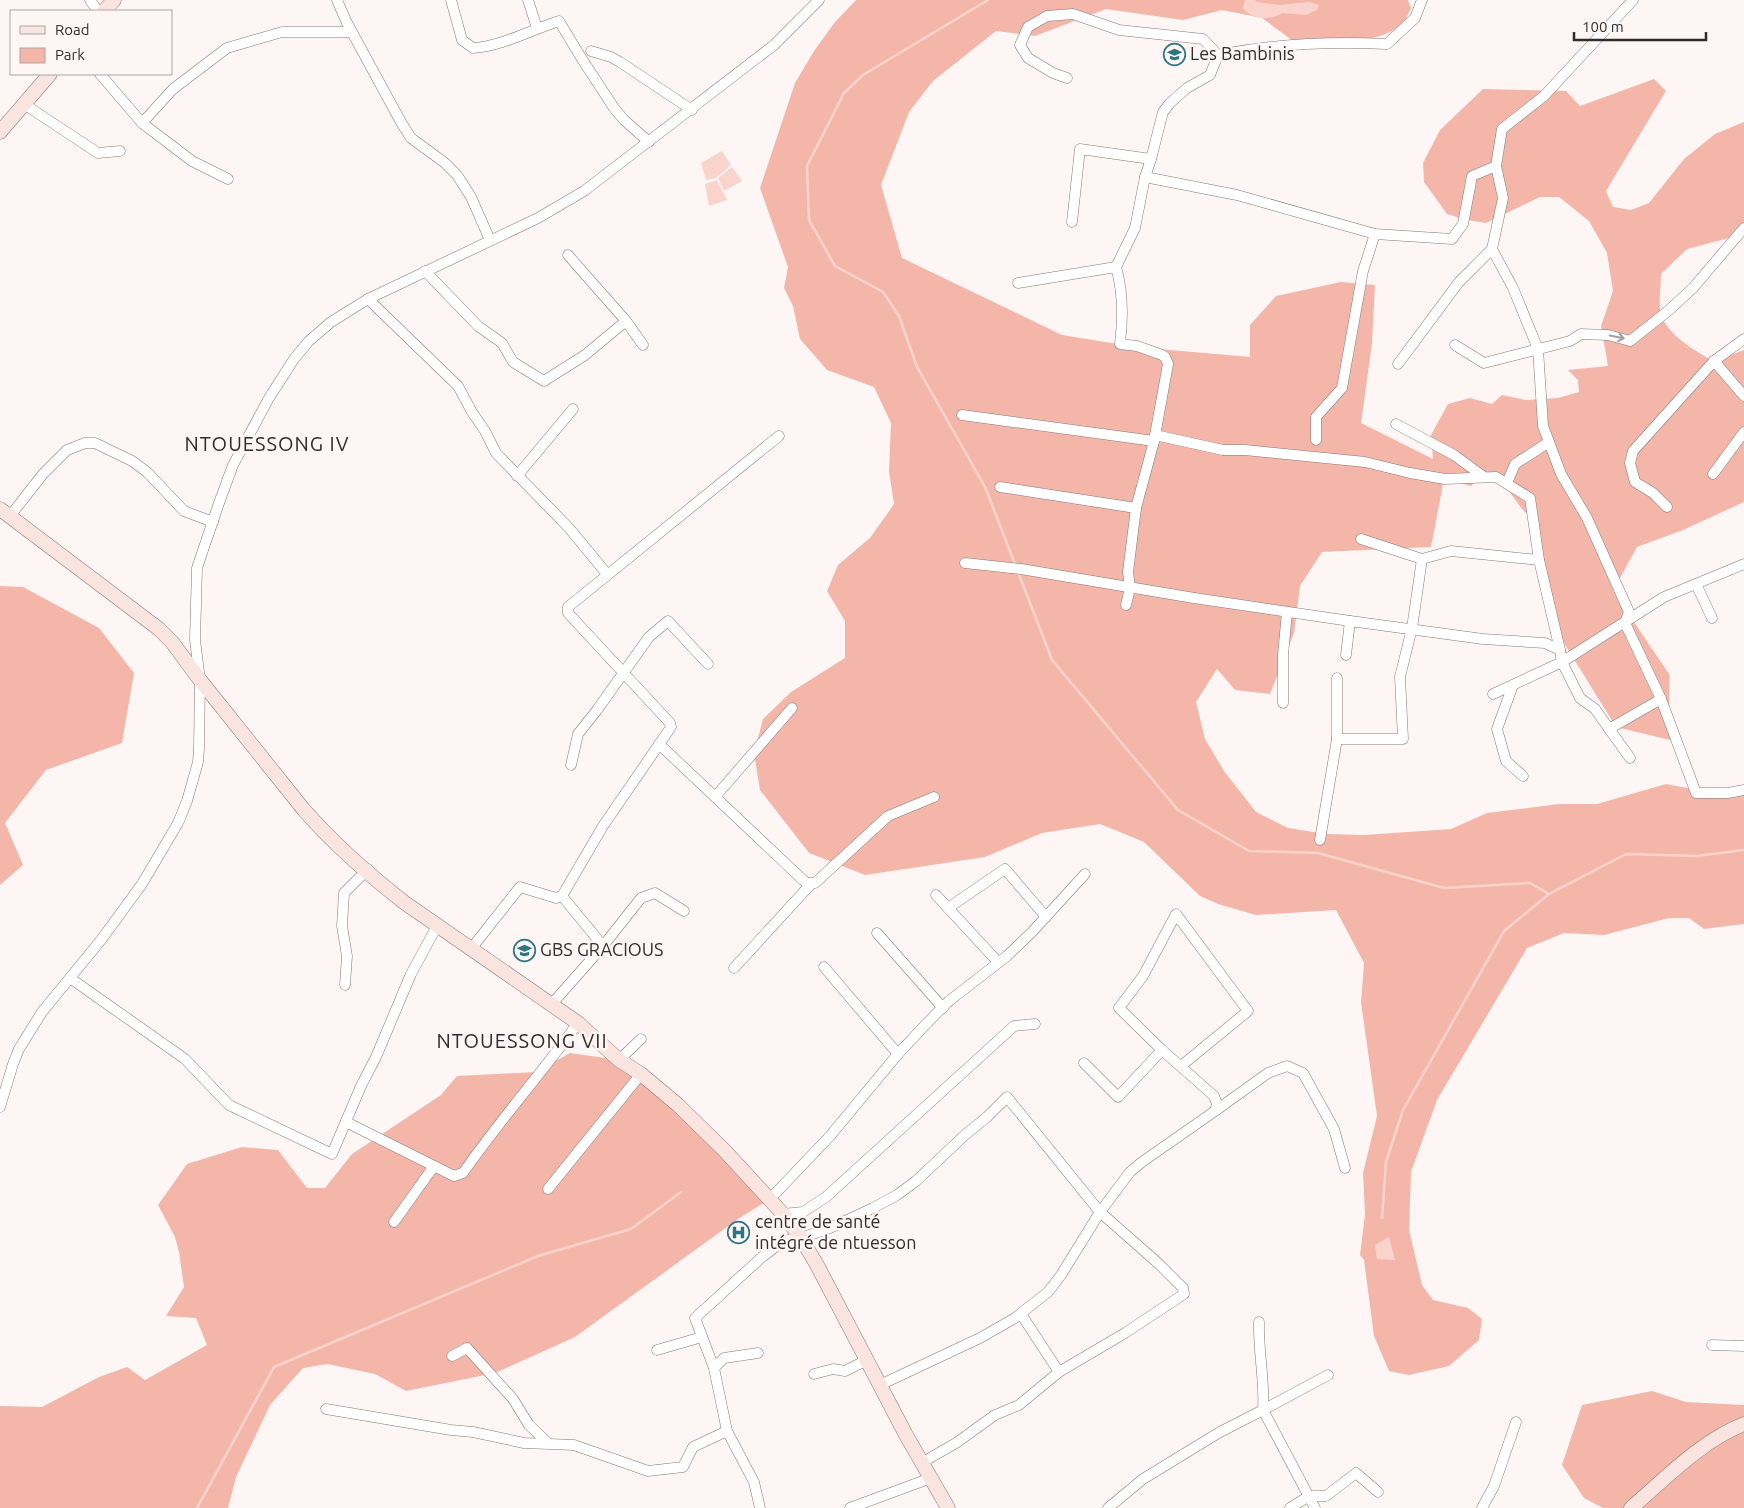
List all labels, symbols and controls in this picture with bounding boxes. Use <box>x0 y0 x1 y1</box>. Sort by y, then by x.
legend <box>10 10 172 75</box>
scale bar <box>1574 10 1706 42</box>
text: 100 m <box>1582 18 1624 35</box>
text: Road <box>55 21 90 38</box>
school or university icon: Les Bambinis <box>1162 42 1186 66</box>
place label: Les Bambinis <box>1190 43 1295 63</box>
text: Park <box>55 46 85 63</box>
one-way arrow <box>1608 333 1624 342</box>
district label: NTOUESSONG IV <box>185 432 349 455</box>
school or university icon: GBS GRACIOUS <box>512 938 536 962</box>
place label: GBS GRACIOUS <box>540 939 663 959</box>
district label: NTOUESSONG VII <box>437 1029 608 1052</box>
place label: centre de santé intégré de ntuesson <box>755 1211 916 1252</box>
hospital icon: centre de santé intégré de ntuesson <box>727 1220 751 1244</box>

